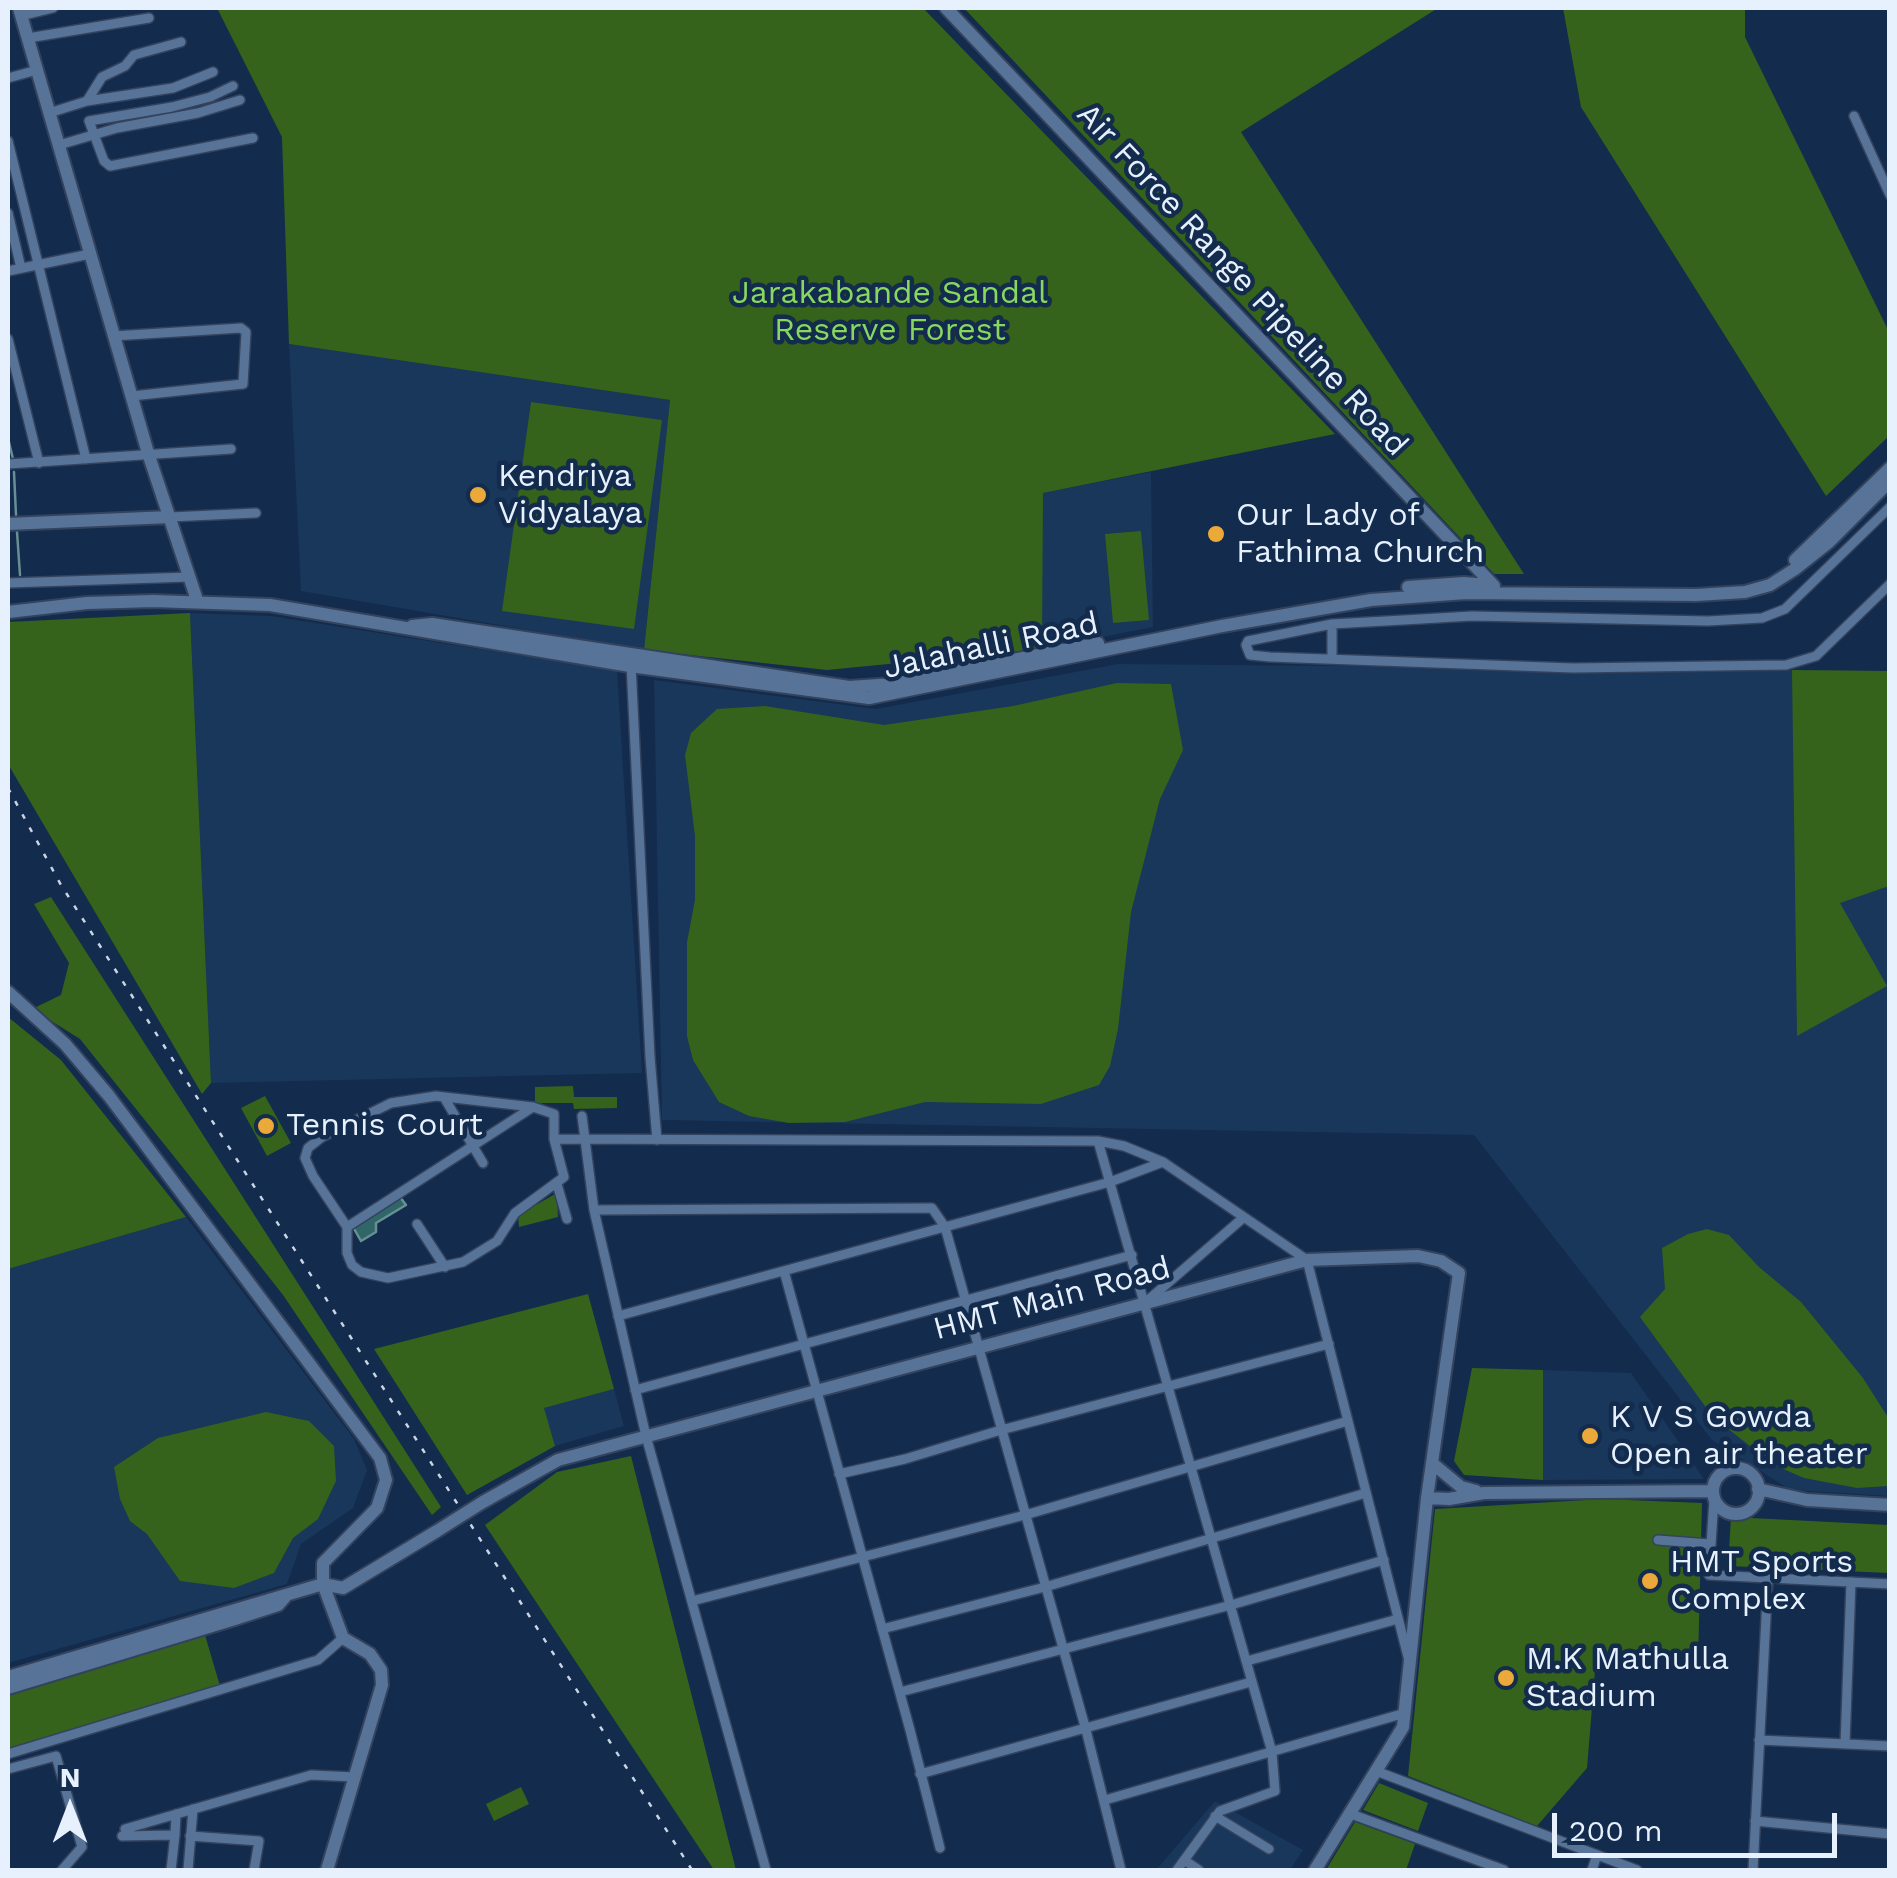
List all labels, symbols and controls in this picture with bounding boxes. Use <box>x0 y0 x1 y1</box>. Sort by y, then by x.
street label: Air Force Range Pipeline Road <box>1068 96 1416 464</box>
park label: Jarakabande Sandal Reserve Forest <box>732 275 1048 350</box>
place label: Kendriya Vidyalaya <box>498 458 643 533</box>
marker: Kendriya Vidyalaya <box>467 484 489 506</box>
place label: Our Lady of Fathima Church <box>1236 497 1484 572</box>
marker: Our Lady of Fathima Church <box>1205 523 1227 545</box>
street label: Jalahalli Road <box>880 604 1102 688</box>
place label: Tennis Court <box>286 1107 483 1145</box>
marker: Tennis Court <box>255 1115 277 1137</box>
street label: HMT Main Road <box>929 1249 1175 1349</box>
place label: K V S Gowda Open air theater <box>1610 1399 1868 1474</box>
marker: K V S Gowda Open air theater <box>1579 1425 1601 1447</box>
place label: HMT Sports Complex <box>1670 1544 1853 1619</box>
marker: HMT Sports Complex <box>1639 1570 1661 1592</box>
place label: M.K Mathulla Stadium <box>1526 1641 1729 1716</box>
marker: M.K Mathulla Stadium <box>1495 1667 1517 1689</box>
north arrow <box>20 1758 120 1858</box>
text: N <box>60 1761 80 1794</box>
scale bar <box>1557 1793 1842 1855</box>
text: 200 m <box>1569 1813 1663 1848</box>

